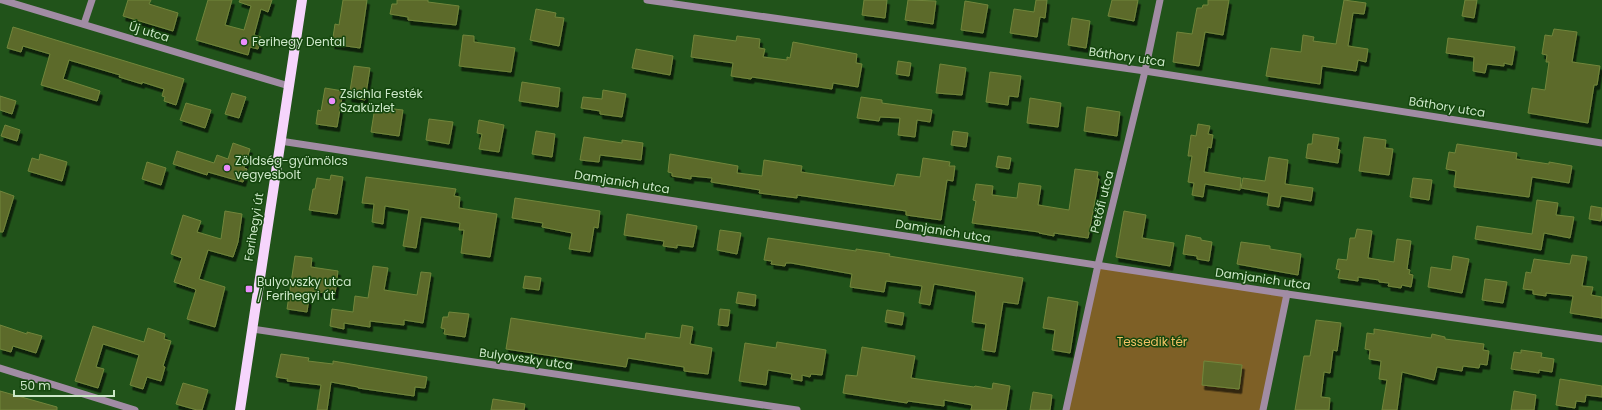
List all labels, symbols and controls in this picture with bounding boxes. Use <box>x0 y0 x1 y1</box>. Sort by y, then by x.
street label: Új utca <box>127 17 172 46</box>
place label: Ferihegy Dental <box>252 33 345 50</box>
marker: Ferihegy Dental <box>239 37 249 47</box>
street label: Báthory utca <box>1088 43 1166 70</box>
place label: Zsichla Festék Szaküzlet <box>340 85 424 116</box>
street label: Báthory utca <box>1408 92 1486 121</box>
marker: Zsichla Festék Szaküzlet <box>327 96 337 106</box>
place label: Zöldség-gyümölcs vegyesbolt <box>235 152 348 183</box>
marker: Zöldség-gyümölcs vegyesbolt <box>222 163 232 173</box>
street label: Damjanich utca <box>573 166 671 197</box>
street label: Petőfi utca <box>1086 169 1118 235</box>
street label: Ferihegyi út <box>240 191 267 262</box>
street label: Damjanich utca <box>894 215 992 246</box>
street label: Damjanich utca <box>1214 263 1312 294</box>
place label: Bulyovszky utca / Ferihegyi út <box>257 273 351 304</box>
marker: Bulyovszky utca / Ferihegyi út <box>244 284 254 294</box>
park label: Tessedik tér <box>1117 333 1188 350</box>
street label: Bulyovszky utca <box>478 344 574 373</box>
scale bar <box>14 372 114 398</box>
text: 50 m <box>20 377 51 394</box>

